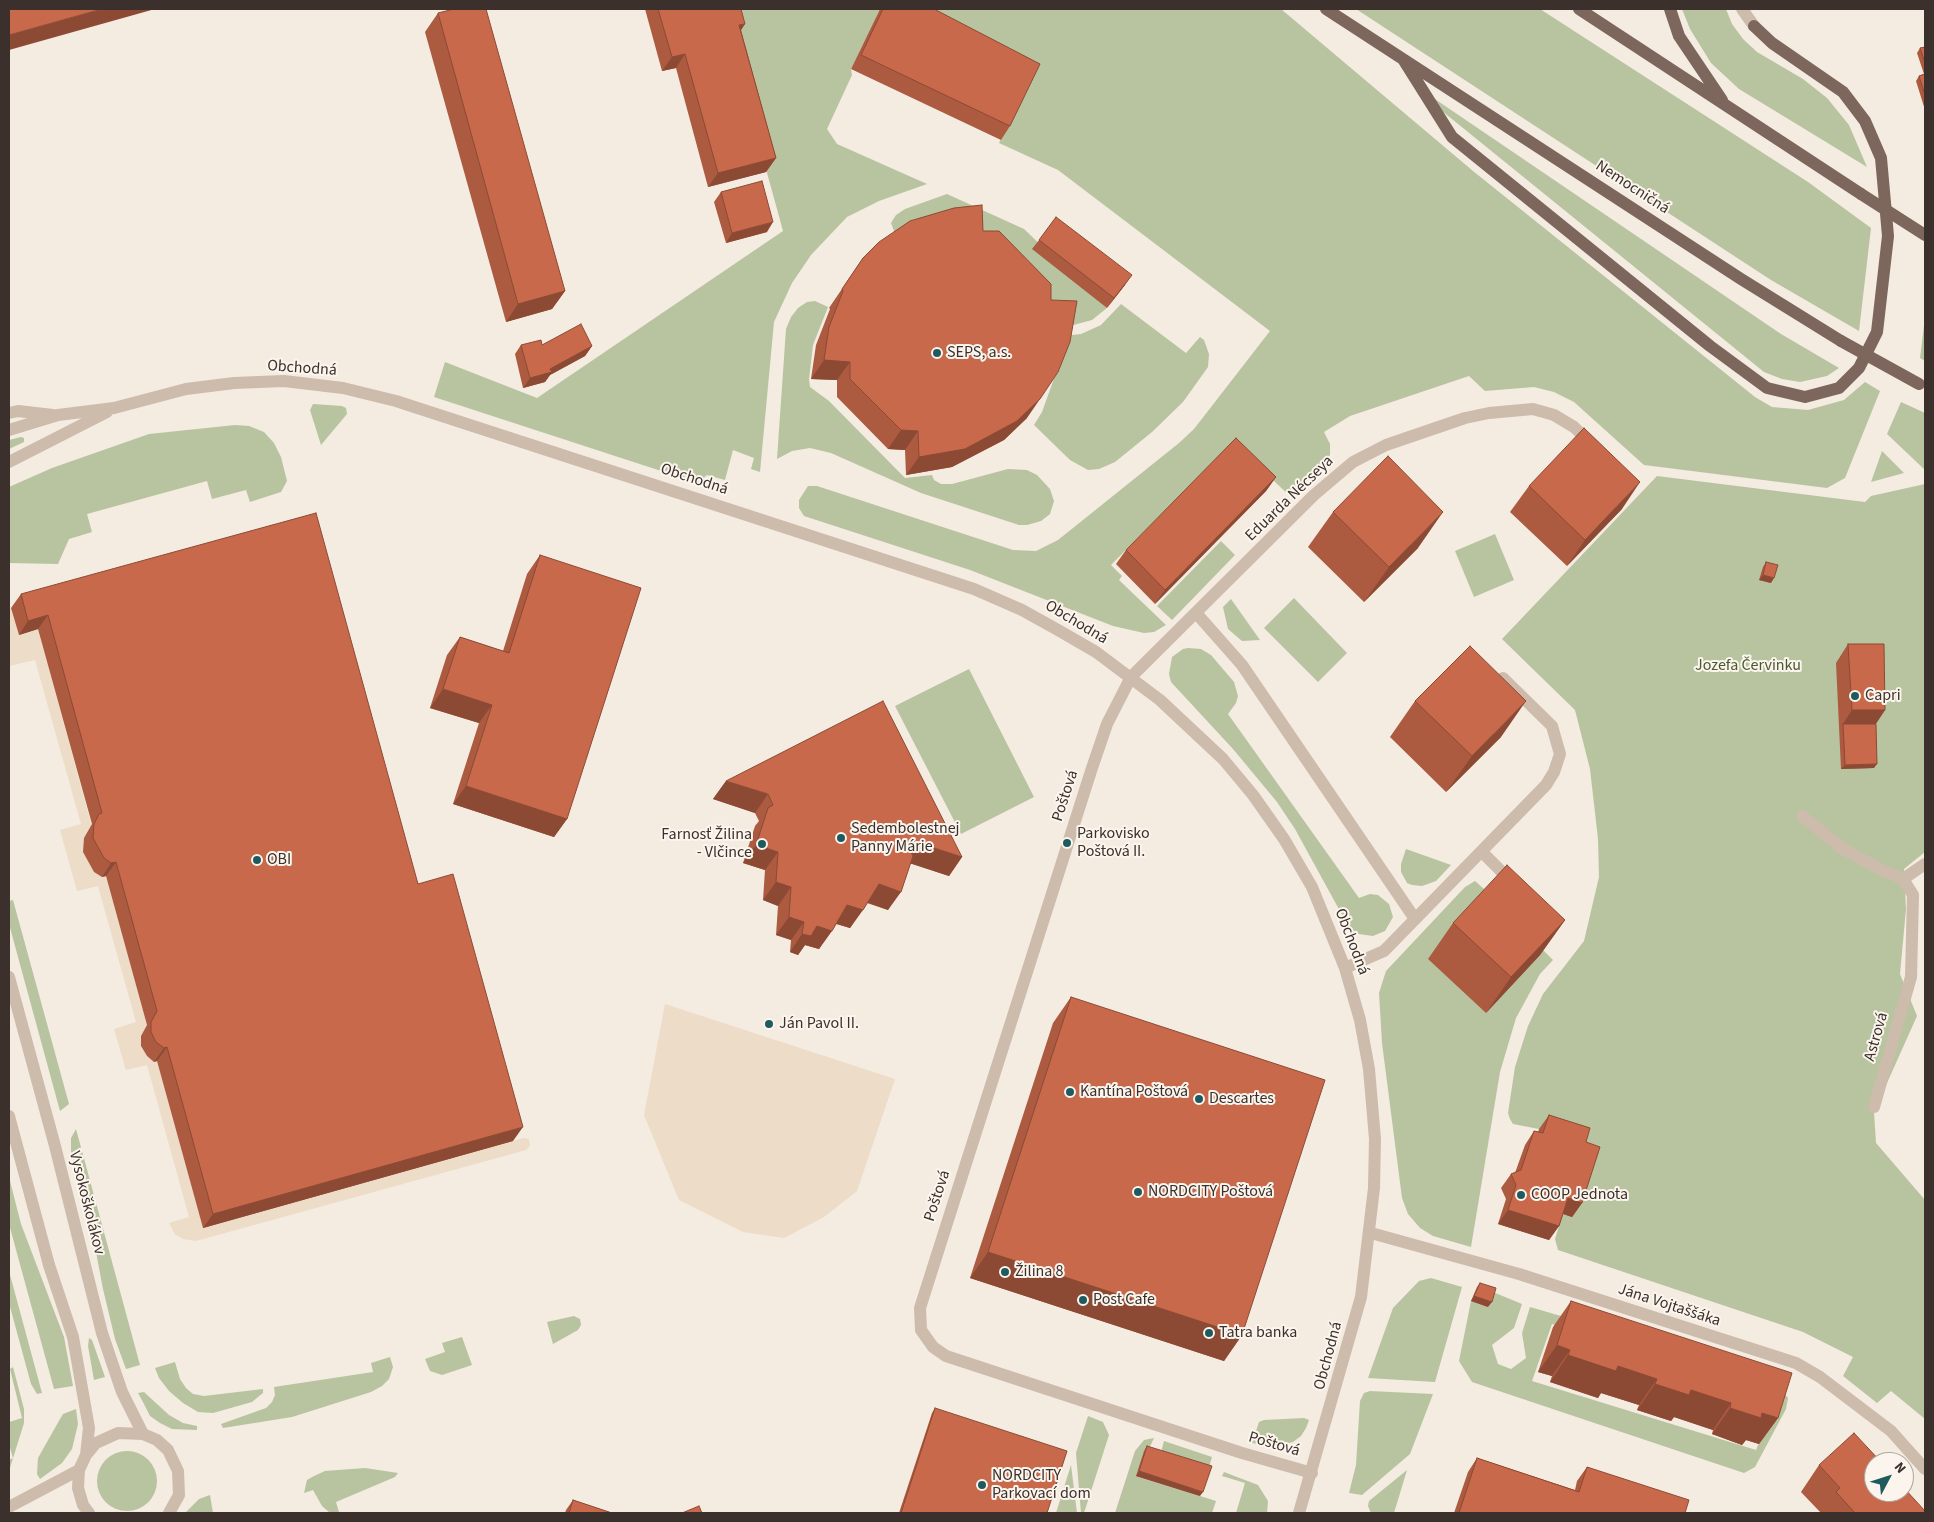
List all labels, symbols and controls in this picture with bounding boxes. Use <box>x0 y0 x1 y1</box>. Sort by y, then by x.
street label: Nemocničná <box>1591 157 1673 219</box>
place label: SEPS, a.s. <box>947 343 1011 363</box>
marker: SEPS, a.s. <box>931 347 943 359</box>
street label: Obchodná <box>266 357 338 381</box>
street label: Eduarda Nécseya <box>1242 452 1338 546</box>
street label: Obchodná <box>658 460 730 500</box>
street label: Obchodná <box>1041 597 1111 649</box>
park label: Jozefa Červinku <box>1695 656 1801 676</box>
place label: Capri <box>1865 686 1901 706</box>
marker: Capri <box>1849 690 1861 702</box>
street label: Poštová <box>1049 768 1083 824</box>
place label: Sedembolestnej Panny Márie <box>851 819 960 857</box>
place label: Parkovisko Poštová II. <box>1077 824 1150 862</box>
place label: Farnosť Žilina - Vlčince <box>661 825 752 863</box>
marker: Sedembolestnej Panny Márie <box>835 832 847 844</box>
marker: Parkovisko Poštová II. <box>1061 837 1073 849</box>
marker: Farnosť Žilina - Vlčince <box>756 838 768 850</box>
place label: OBI <box>267 850 291 870</box>
marker: OBI <box>251 854 263 866</box>
street label: Obchodná <box>1330 906 1372 978</box>
street label: Astrová <box>1861 1010 1893 1064</box>
place label: Ján Pavol II. <box>779 1014 859 1034</box>
marker: Ján Pavol II. <box>763 1018 775 1030</box>
place label: Kantína Poštová <box>1080 1082 1188 1102</box>
marker: Kantína Poštová <box>1064 1086 1076 1098</box>
place label: Descartes <box>1209 1089 1274 1109</box>
marker: Descartes <box>1193 1093 1205 1105</box>
street label: Vysokoškolákov <box>64 1149 108 1257</box>
street label: Poštová <box>921 1168 955 1224</box>
place label: NORDCITY Poštová <box>1148 1182 1273 1202</box>
place label: COOP Jednota <box>1531 1185 1628 1205</box>
marker: NORDCITY Poštová <box>1132 1186 1144 1198</box>
marker: COOP Jednota <box>1515 1189 1527 1201</box>
place label: Žilina 8 <box>1015 1262 1064 1282</box>
marker: Žilina 8 <box>999 1266 1011 1278</box>
street label: Jána Vojtaššáka <box>1615 1280 1723 1332</box>
place label: Post Cafe <box>1093 1290 1155 1310</box>
marker: Post Cafe <box>1077 1294 1089 1306</box>
street label: Obchodná <box>1311 1320 1347 1392</box>
place label: Tatra banka <box>1219 1323 1297 1343</box>
marker: Tatra banka <box>1203 1327 1215 1339</box>
street label: Poštová <box>1246 1429 1302 1461</box>
north arrow <box>1864 1452 1914 1502</box>
text: N <box>1889 1458 1910 1478</box>
place label: NORDCITY Parkovací dom <box>992 1466 1091 1504</box>
marker: NORDCITY Parkovací dom <box>976 1479 988 1491</box>

